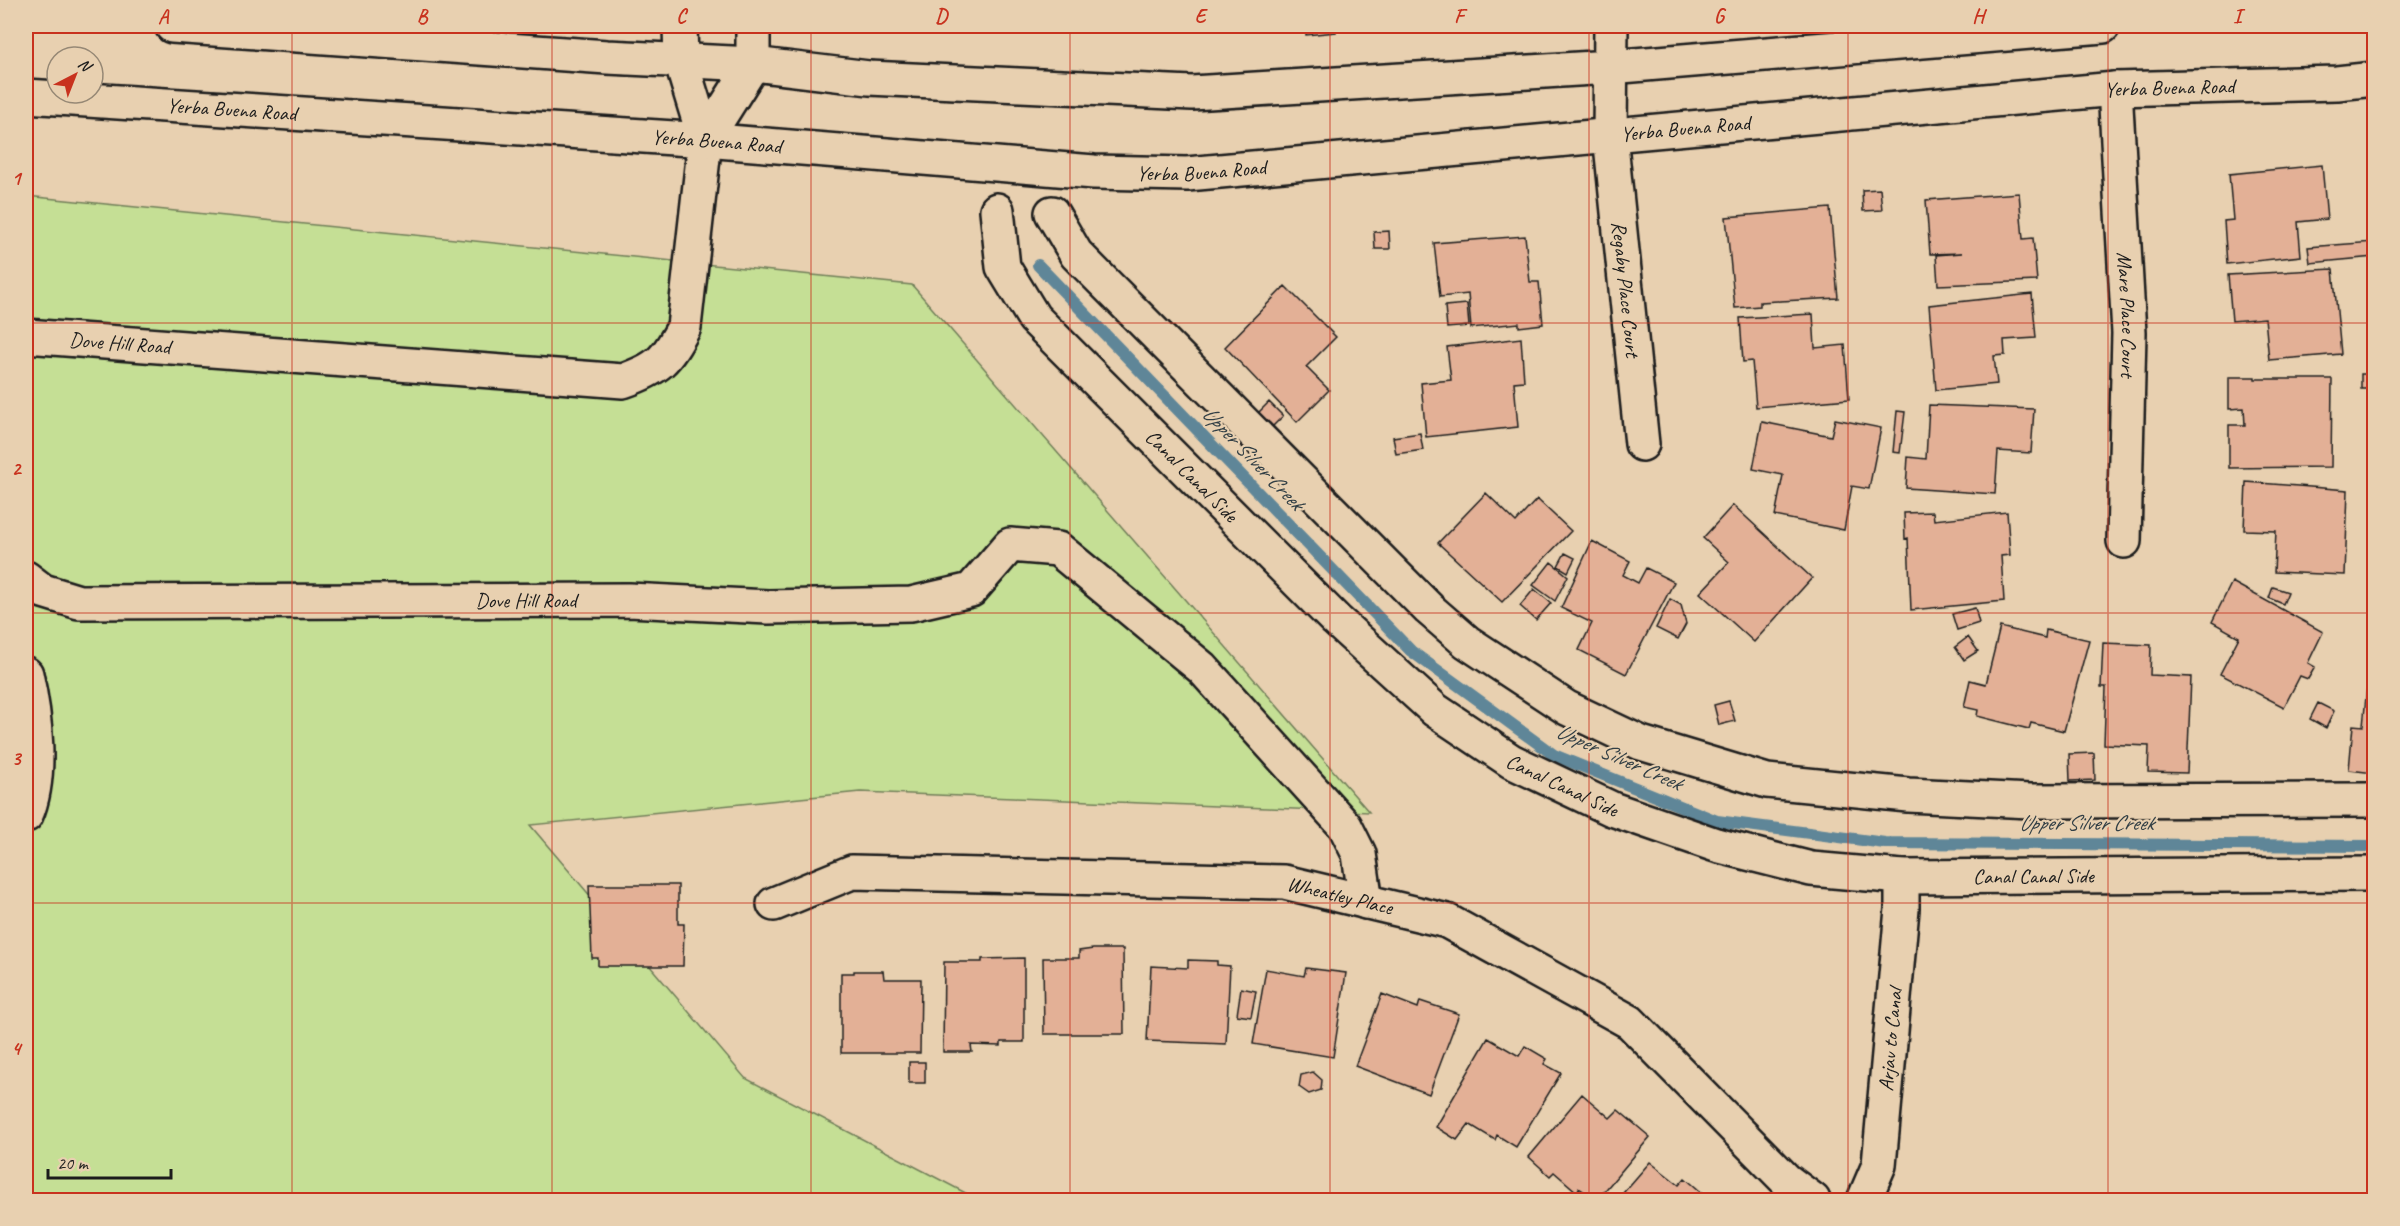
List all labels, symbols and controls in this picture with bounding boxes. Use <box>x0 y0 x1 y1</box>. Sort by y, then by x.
text: A <box>158 4 170 29</box>
text: B <box>417 4 429 29</box>
text: C <box>676 4 688 29</box>
text: D <box>935 4 949 29</box>
text: E <box>1195 4 1209 29</box>
text: F <box>1454 4 1468 29</box>
text: G <box>1714 4 1727 29</box>
text: H <box>1972 4 1987 29</box>
text: I <box>2233 4 2246 29</box>
north arrow <box>45 45 105 105</box>
text: N <box>74 54 97 77</box>
street label: Yerba Buena Road <box>2103 73 2238 103</box>
street label: Yerba Buena Road <box>166 92 301 127</box>
street label: Yerba Buena Road <box>1619 109 1755 147</box>
street label: Yerba Buena Road <box>651 124 786 160</box>
street label: Yerba Buena Road <box>1136 153 1271 187</box>
text: 1 <box>12 166 23 191</box>
street label: Regaby Place Court <box>1606 220 1646 360</box>
street label: Mare Place Court <box>2111 251 2142 380</box>
street label: Dove Hill Road <box>68 326 175 360</box>
water label: Upper Silver Creek <box>1196 400 1313 519</box>
street label: Canal Canal Side <box>1140 424 1244 528</box>
text: 2 <box>12 456 23 481</box>
street label: Dove Hill Road <box>475 587 580 614</box>
water label: Upper Silver Creek <box>1552 717 1690 799</box>
text: 3 <box>12 746 23 771</box>
street label: Canal Canal Side <box>1502 748 1622 823</box>
water label: Upper Silver Creek <box>2019 809 2157 837</box>
street label: Canal Canal Side <box>1973 863 2095 890</box>
street label: Wheatley Place <box>1285 870 1396 921</box>
street label: Arjav to Canal <box>1873 983 1908 1092</box>
text: 4 <box>12 1036 24 1061</box>
scale bar <box>48 1142 171 1180</box>
text: 20 m <box>57 1152 90 1174</box>

